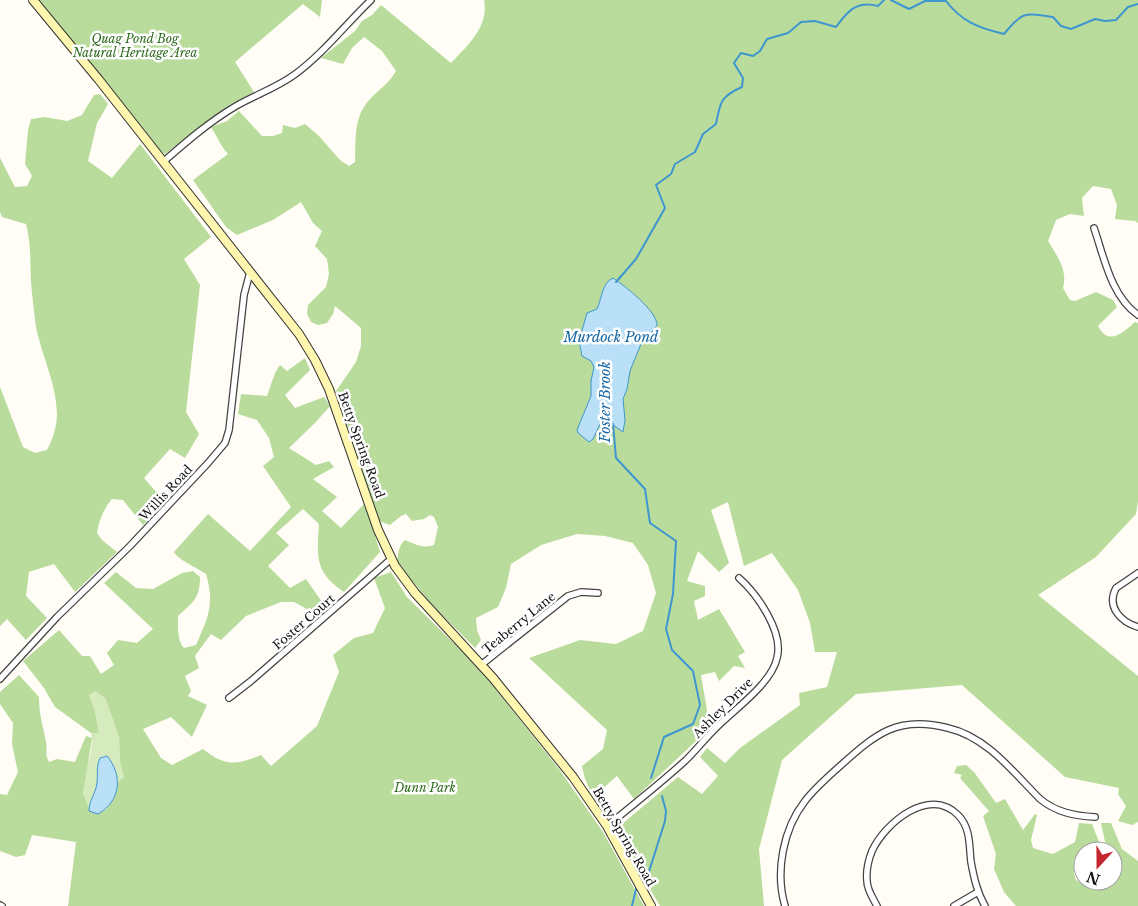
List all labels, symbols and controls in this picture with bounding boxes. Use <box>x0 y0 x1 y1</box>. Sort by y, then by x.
park label: Quag Pond Bog Natural Heritage Area <box>72 31 197 60</box>
water label: Murdock Pond <box>563 328 659 346</box>
water label: Foster Brook <box>596 361 614 444</box>
street label: Betty Spring Road <box>335 390 388 500</box>
street label: Willis Road <box>135 462 195 524</box>
street label: Teaberry Lane <box>479 589 558 657</box>
street label: Foster Court <box>270 590 338 653</box>
street label: Ashley Drive <box>689 674 756 741</box>
park label: Dunn Park <box>393 780 456 795</box>
street label: Betty Spring Road <box>590 784 659 889</box>
north arrow <box>1073 841 1123 891</box>
text: N <box>1084 867 1103 889</box>

